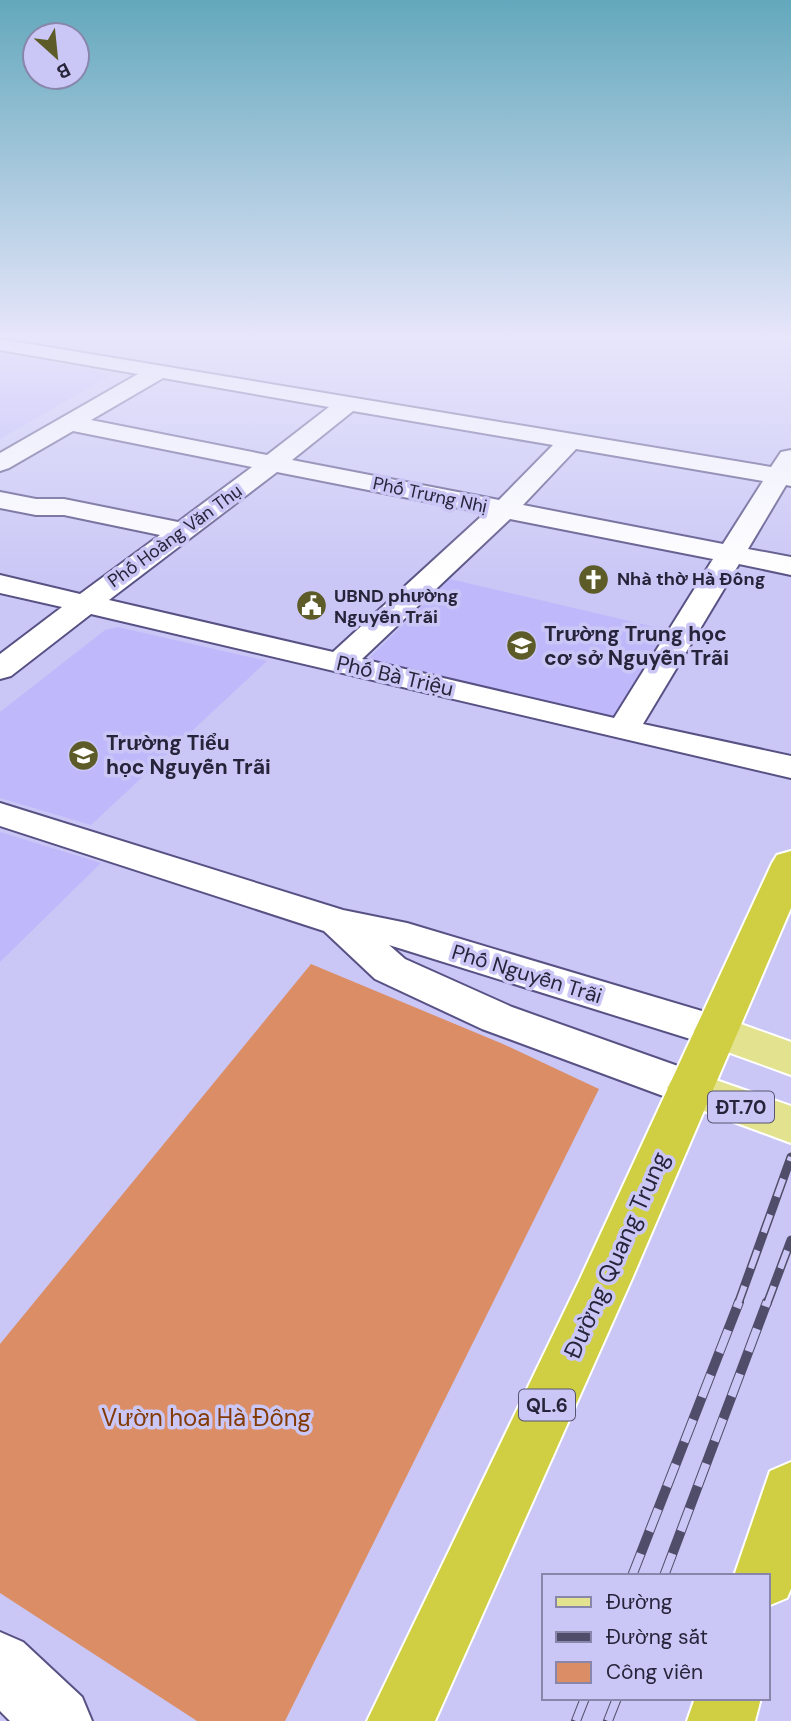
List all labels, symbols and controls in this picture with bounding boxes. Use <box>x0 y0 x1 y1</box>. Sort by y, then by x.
north arrow <box>21 21 91 91</box>
text: B <box>52 57 75 85</box>
street label: Phố Trưng Nhị <box>371 471 489 519</box>
street label: Phố Hoàng Văn Thụ <box>103 479 247 593</box>
church icon: Nhà thờ Hà Đông <box>577 562 611 596</box>
place label: Nhà thờ Hà Đông <box>617 567 765 591</box>
place label: UBND phường Nguyễn Trãi <box>334 584 458 629</box>
public building icon: UBND phường Nguyễn Trãi <box>294 589 328 623</box>
place label: Trường Trung học cơ sở Nguyễn Trãi <box>544 620 729 672</box>
school or university icon: Trường Trung học cơ sở Nguyễn Trãi <box>504 629 538 663</box>
street label: Phố Bà Triệu <box>334 649 456 703</box>
place label: Trường Tiểu học Nguyễn Trãi <box>106 729 271 781</box>
school or university icon: Trường Tiểu học Nguyễn Trãi <box>66 738 100 772</box>
street label: Phố Nguyễn Trãi <box>448 938 606 1010</box>
road number: ĐT.70 <box>708 1092 774 1122</box>
street label: Đường Quang Trung <box>556 1147 676 1363</box>
road number: QL.6 <box>519 1390 575 1420</box>
park label: Vườn hoa Hà Đông <box>101 1402 311 1433</box>
legend <box>542 1574 770 1700</box>
text: Đường <box>606 1588 673 1616</box>
text: Đường sắt <box>606 1623 708 1651</box>
text: Công viên <box>606 1658 703 1686</box>

